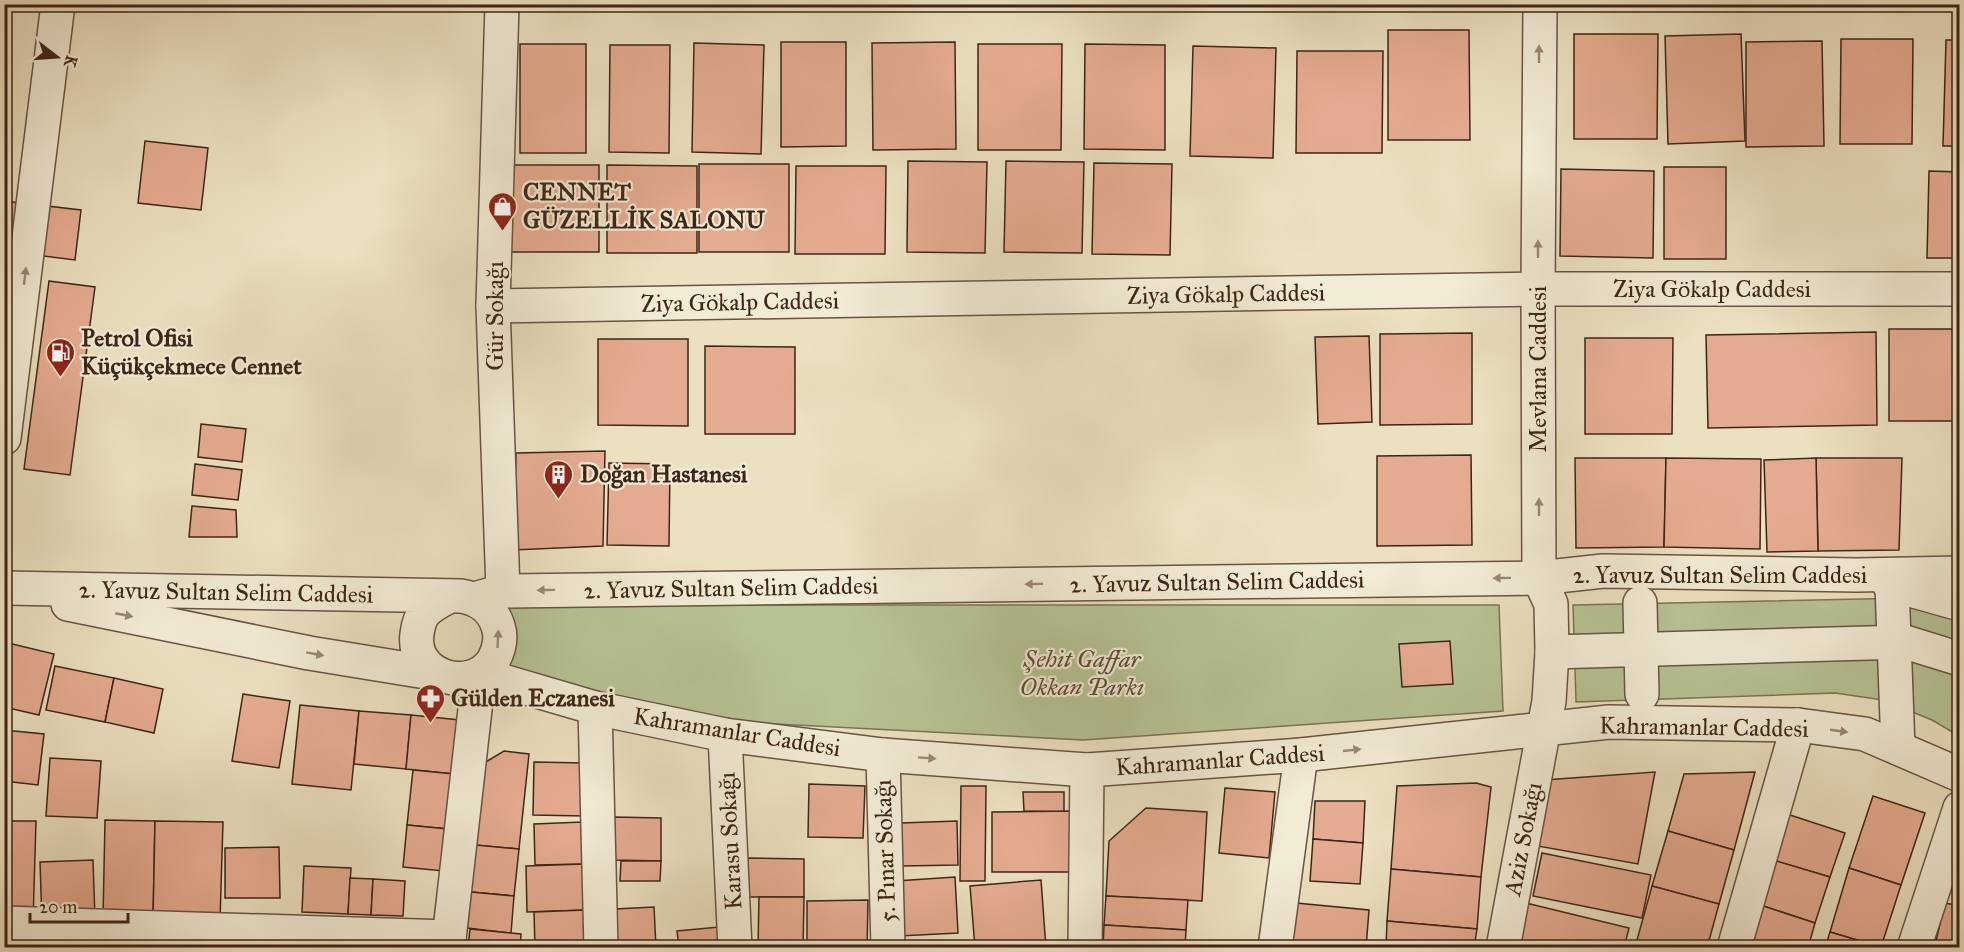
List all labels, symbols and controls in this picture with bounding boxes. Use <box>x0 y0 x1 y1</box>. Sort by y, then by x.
north arrow <box>27 27 87 87</box>
one-way arrow <box>1534 44 1544 63</box>
text: K <box>60 53 82 70</box>
place label: CENNET GÜZELLİK SALONU <box>523 177 766 235</box>
shop icon: CENNET GÜZELLİK SALONU <box>486 190 518 232</box>
one-way arrow <box>1533 239 1543 258</box>
street label: Gür Sokağı <box>480 261 510 371</box>
one-way arrow <box>20 266 29 285</box>
street label: Ziya Gökalp Caddesi <box>1613 274 1812 304</box>
street label: Ziya Gökalp Caddesi <box>1127 277 1326 311</box>
street label: Ziya Gökalp Caddesi <box>641 285 840 319</box>
street label: Mevlana Caddesi <box>1523 285 1553 452</box>
place label: Petrol Ofisi Küçükçekmece Cennet <box>81 323 302 381</box>
fuel station icon: Petrol Ofisi Küçükçekmece Cennet <box>44 336 76 378</box>
building icon: Doğan Hastanesi <box>543 458 575 500</box>
place label: Doğan Hastanesi <box>580 459 748 489</box>
one-way arrow <box>1534 497 1544 516</box>
street label: 2. Yavuz Sultan Selim Caddesi <box>1573 560 1868 590</box>
street label: 2. Yavuz Sultan Selim Caddesi <box>1069 564 1365 600</box>
street label: 2. Yavuz Sultan Selim Caddesi <box>583 570 879 606</box>
one-way arrow <box>1493 573 1512 583</box>
street label: 2. Yavuz Sultan Selim Caddesi <box>78 574 374 610</box>
one-way arrow <box>1025 579 1044 589</box>
one-way arrow <box>536 585 555 595</box>
one-way arrow <box>114 611 133 621</box>
one-way arrow <box>494 630 503 649</box>
park label: Şehit Gaffar Okkan Parkı <box>1020 644 1144 702</box>
one-way arrow <box>305 650 324 659</box>
pharmacy icon: Gülden Eczanesi <box>414 682 446 724</box>
place label: Gülden Eczanesi <box>451 683 615 713</box>
street label: Kahramanlar Caddesi <box>631 701 843 763</box>
street label: Kahramanlar Caddesi <box>1599 710 1809 744</box>
one-way arrow <box>1830 726 1849 735</box>
street label: Kahramanlar Caddesi <box>1114 738 1326 782</box>
one-way arrow <box>1343 745 1362 755</box>
one-way arrow <box>918 753 937 763</box>
street label: Karasu Sokağı <box>711 771 749 911</box>
street label: 5. Pınar Sokağı <box>867 778 902 923</box>
street label: Aziz Sokağı <box>1497 779 1549 899</box>
scale bar <box>30 886 128 924</box>
text: 20 m <box>39 896 77 918</box>

